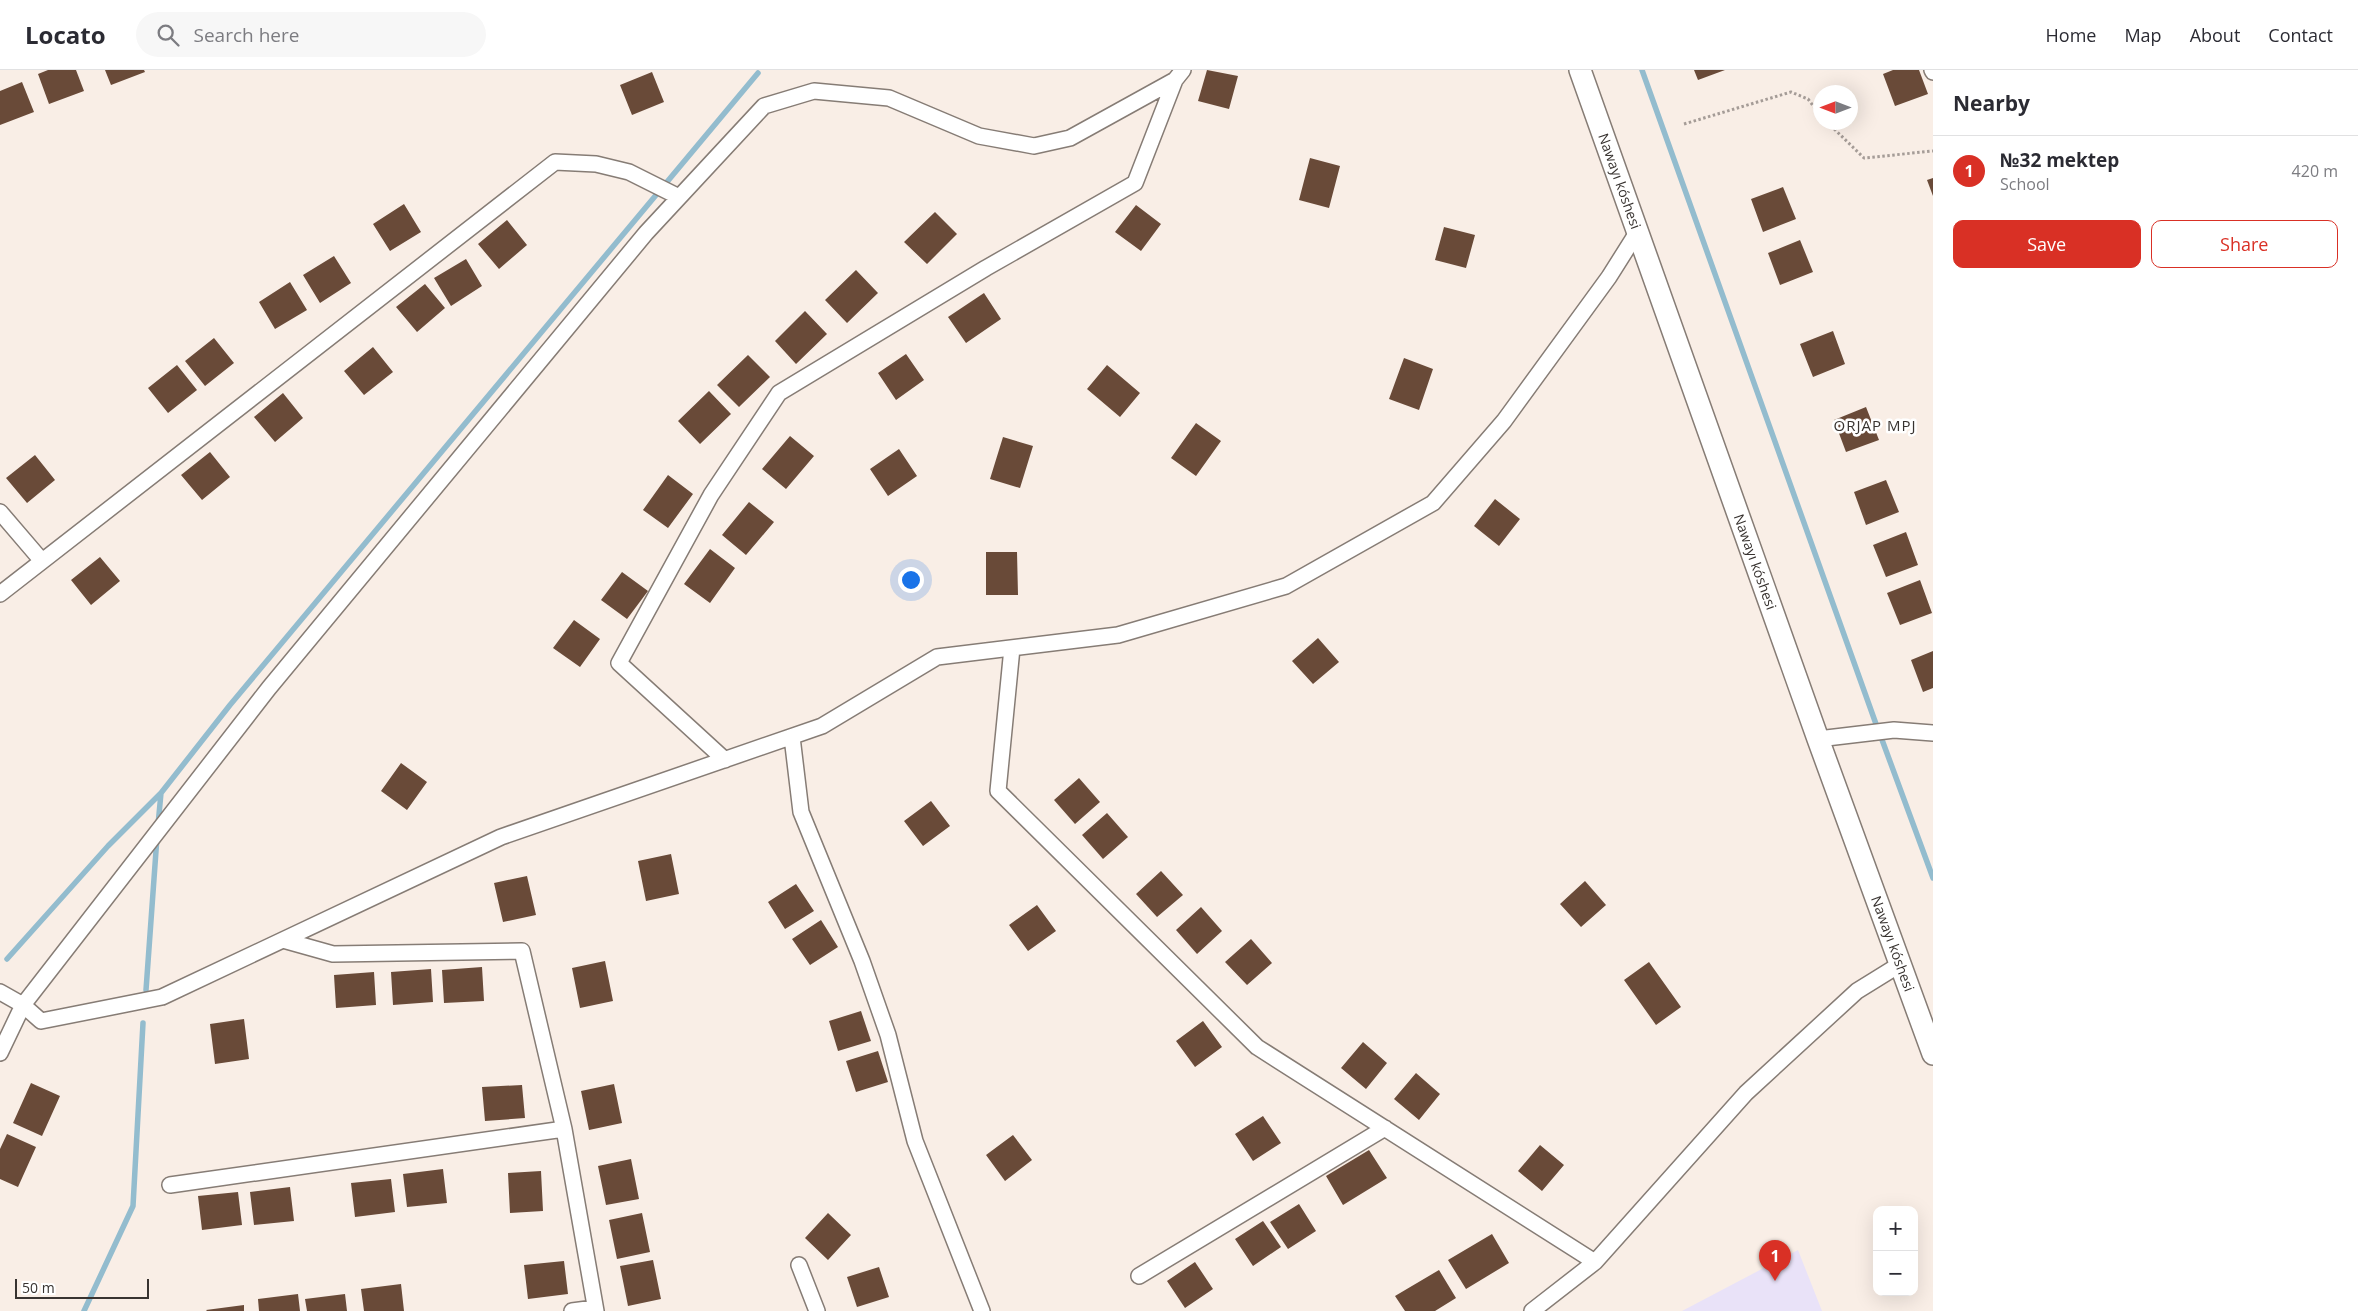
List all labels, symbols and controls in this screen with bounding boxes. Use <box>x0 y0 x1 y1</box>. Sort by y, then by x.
search box <box>136 12 486 57</box>
text: Locato <box>25 18 106 51</box>
icon: search <box>154 21 182 49</box>
text: Search here <box>194 22 299 48</box>
text: Home <box>2046 23 2096 47</box>
text: Map <box>2124 23 2162 47</box>
text: About <box>2190 23 2240 47</box>
text: Contact <box>2268 23 2333 47</box>
north arrow <box>1813 85 1858 130</box>
text: Nearby <box>1953 89 2030 117</box>
street label: Nawayı kóshesi <box>1594 131 1646 231</box>
text: №32 mektep <box>2000 147 2119 173</box>
text: 1 <box>1964 160 1974 182</box>
text: 420 m <box>2292 160 2338 182</box>
text: School <box>2000 173 2050 195</box>
button: Save <box>1953 220 2141 268</box>
button: Share <box>2151 220 2338 268</box>
district label: ORJAP MPJ <box>1834 415 1916 435</box>
street label: Nawayı kóshesi <box>1730 511 1781 612</box>
your location <box>898 567 924 593</box>
street label: Nawayı kóshesi <box>1867 893 1919 994</box>
map controls <box>1873 1206 1918 1296</box>
button: + <box>1873 1206 1918 1251</box>
pin: 1 <box>1759 1240 1791 1281</box>
button: − <box>1873 1251 1918 1296</box>
scale bar <box>15 1276 149 1299</box>
text: 50 m <box>22 1278 55 1297</box>

